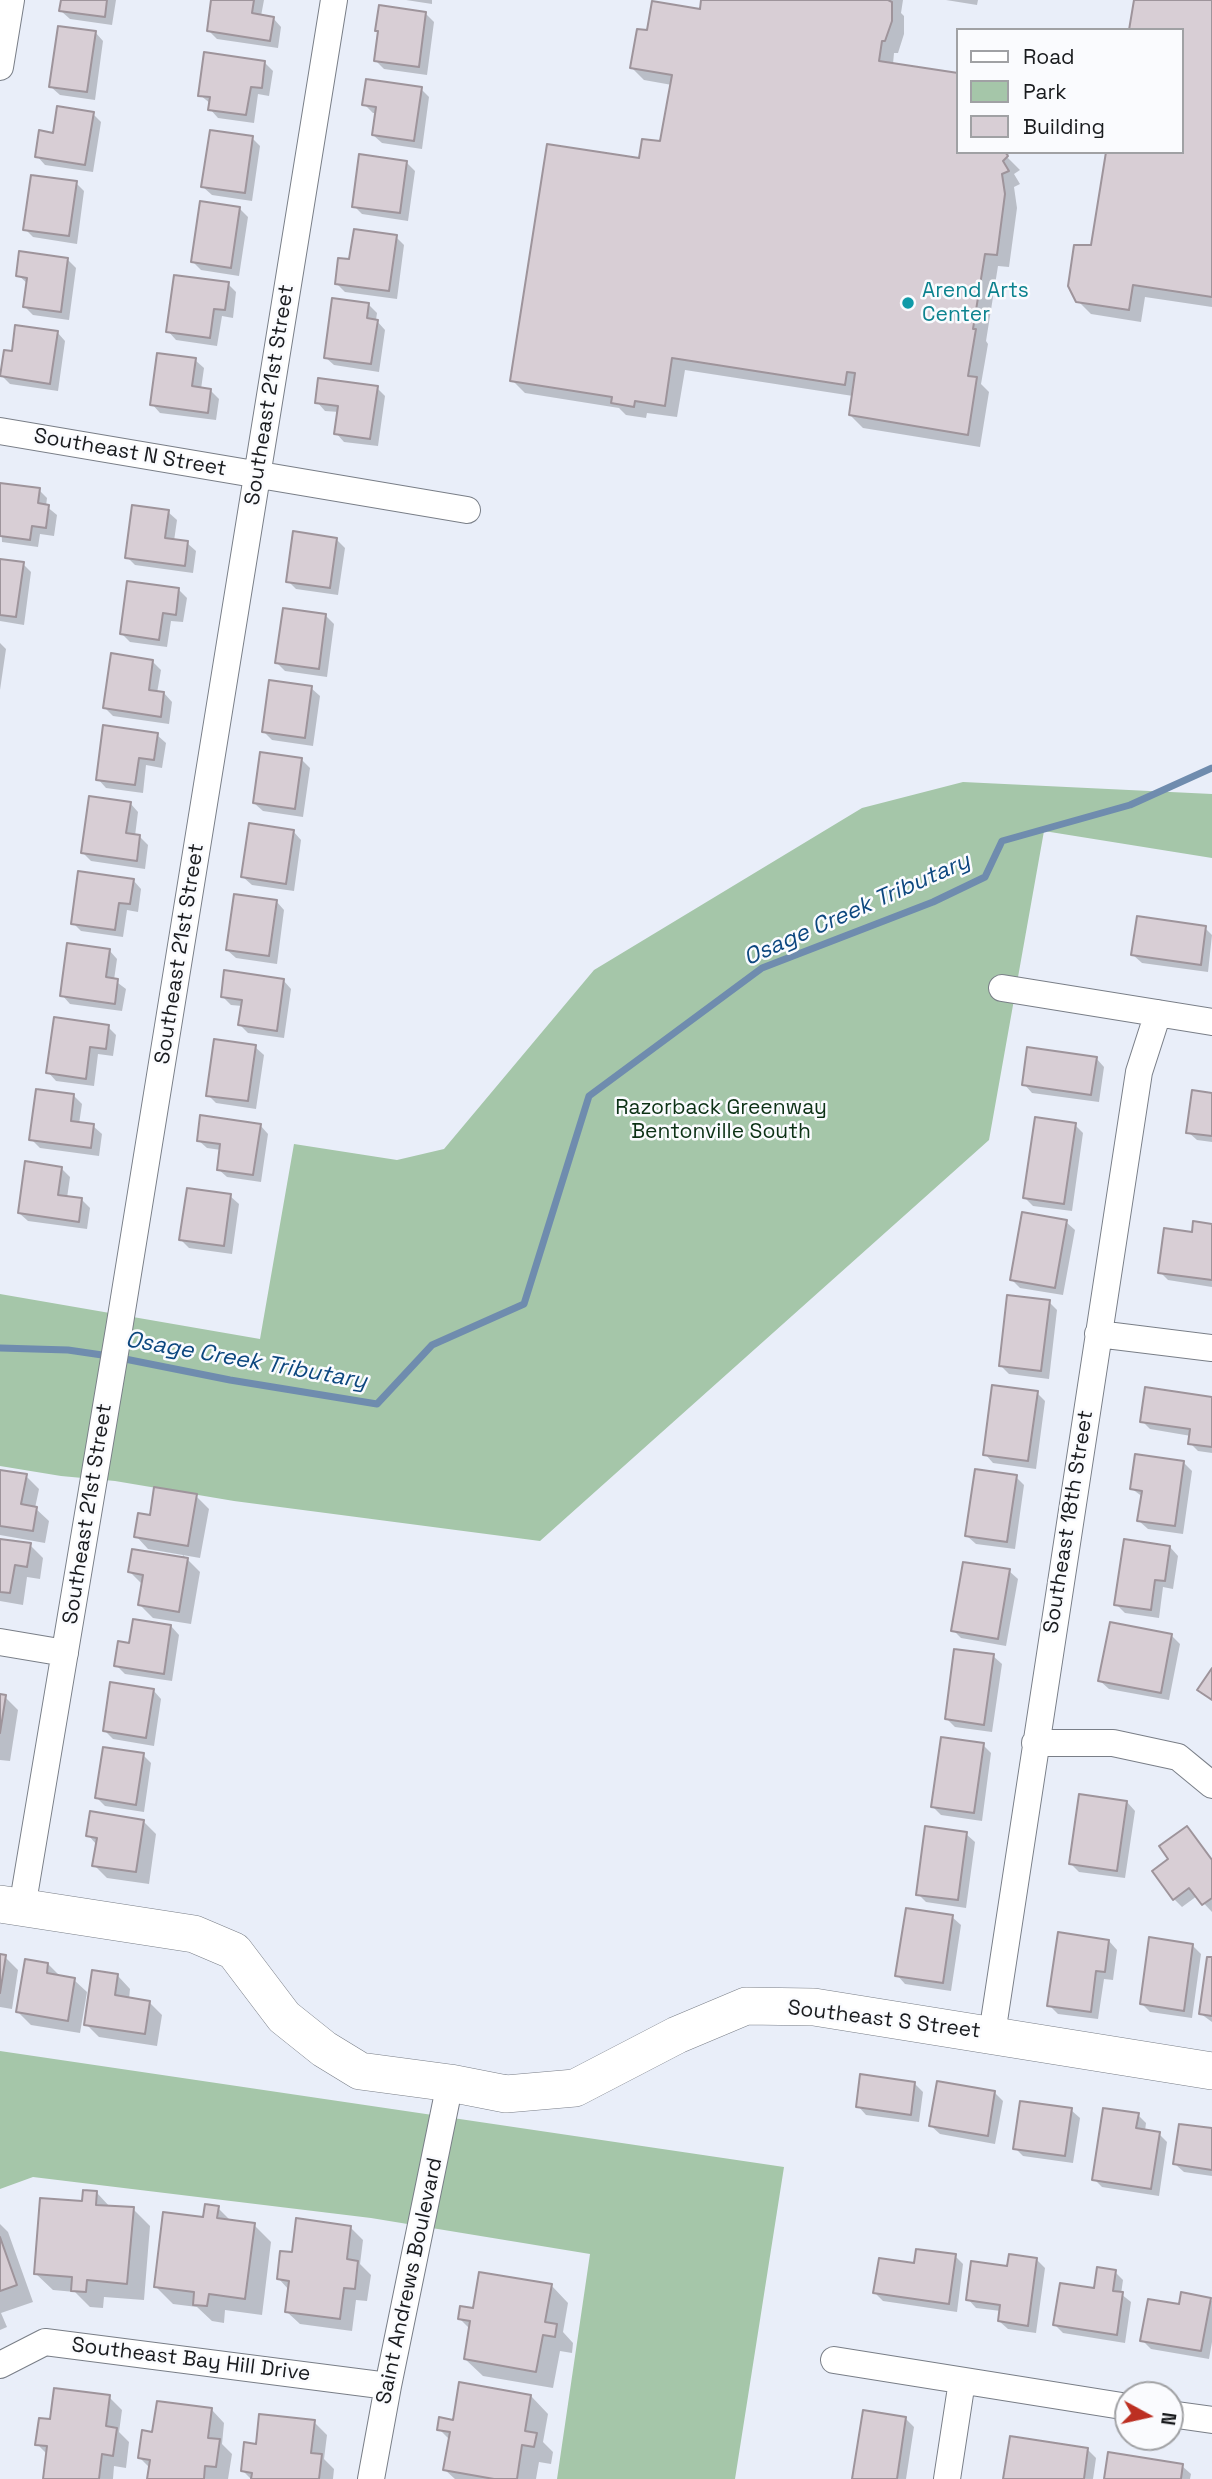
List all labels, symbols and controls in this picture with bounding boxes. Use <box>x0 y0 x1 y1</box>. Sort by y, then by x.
legend <box>956 28 1184 154</box>
text: Road <box>1023 43 1075 70</box>
text: Park <box>1023 78 1067 105</box>
text: Building <box>1023 113 1105 140</box>
place label: Arend Arts Center <box>922 278 1029 328</box>
street label: Southeast 21st Street <box>240 283 300 507</box>
marker: Arend Arts Center <box>900 295 916 311</box>
street label: Southeast N Street <box>32 424 228 482</box>
street label: Southeast 21st Street <box>150 842 210 1066</box>
water label: Osage Creek Tributary <box>740 848 974 972</box>
park label: Razorback Greenway Bentonville South <box>615 1095 827 1145</box>
water label: Osage Creek Tributary <box>123 1326 369 1396</box>
street label: Southeast 21st Street <box>58 1402 118 1626</box>
street label: Southeast 18th Street <box>1039 1409 1099 1635</box>
street label: Southeast S Street <box>786 1996 982 2044</box>
street label: Saint Andrews Boulevard <box>372 2155 448 2407</box>
street label: Southeast Bay Hill Drive <box>70 2333 312 2387</box>
north arrow <box>1114 2381 1184 2451</box>
text: N <box>1155 2411 1182 2427</box>

